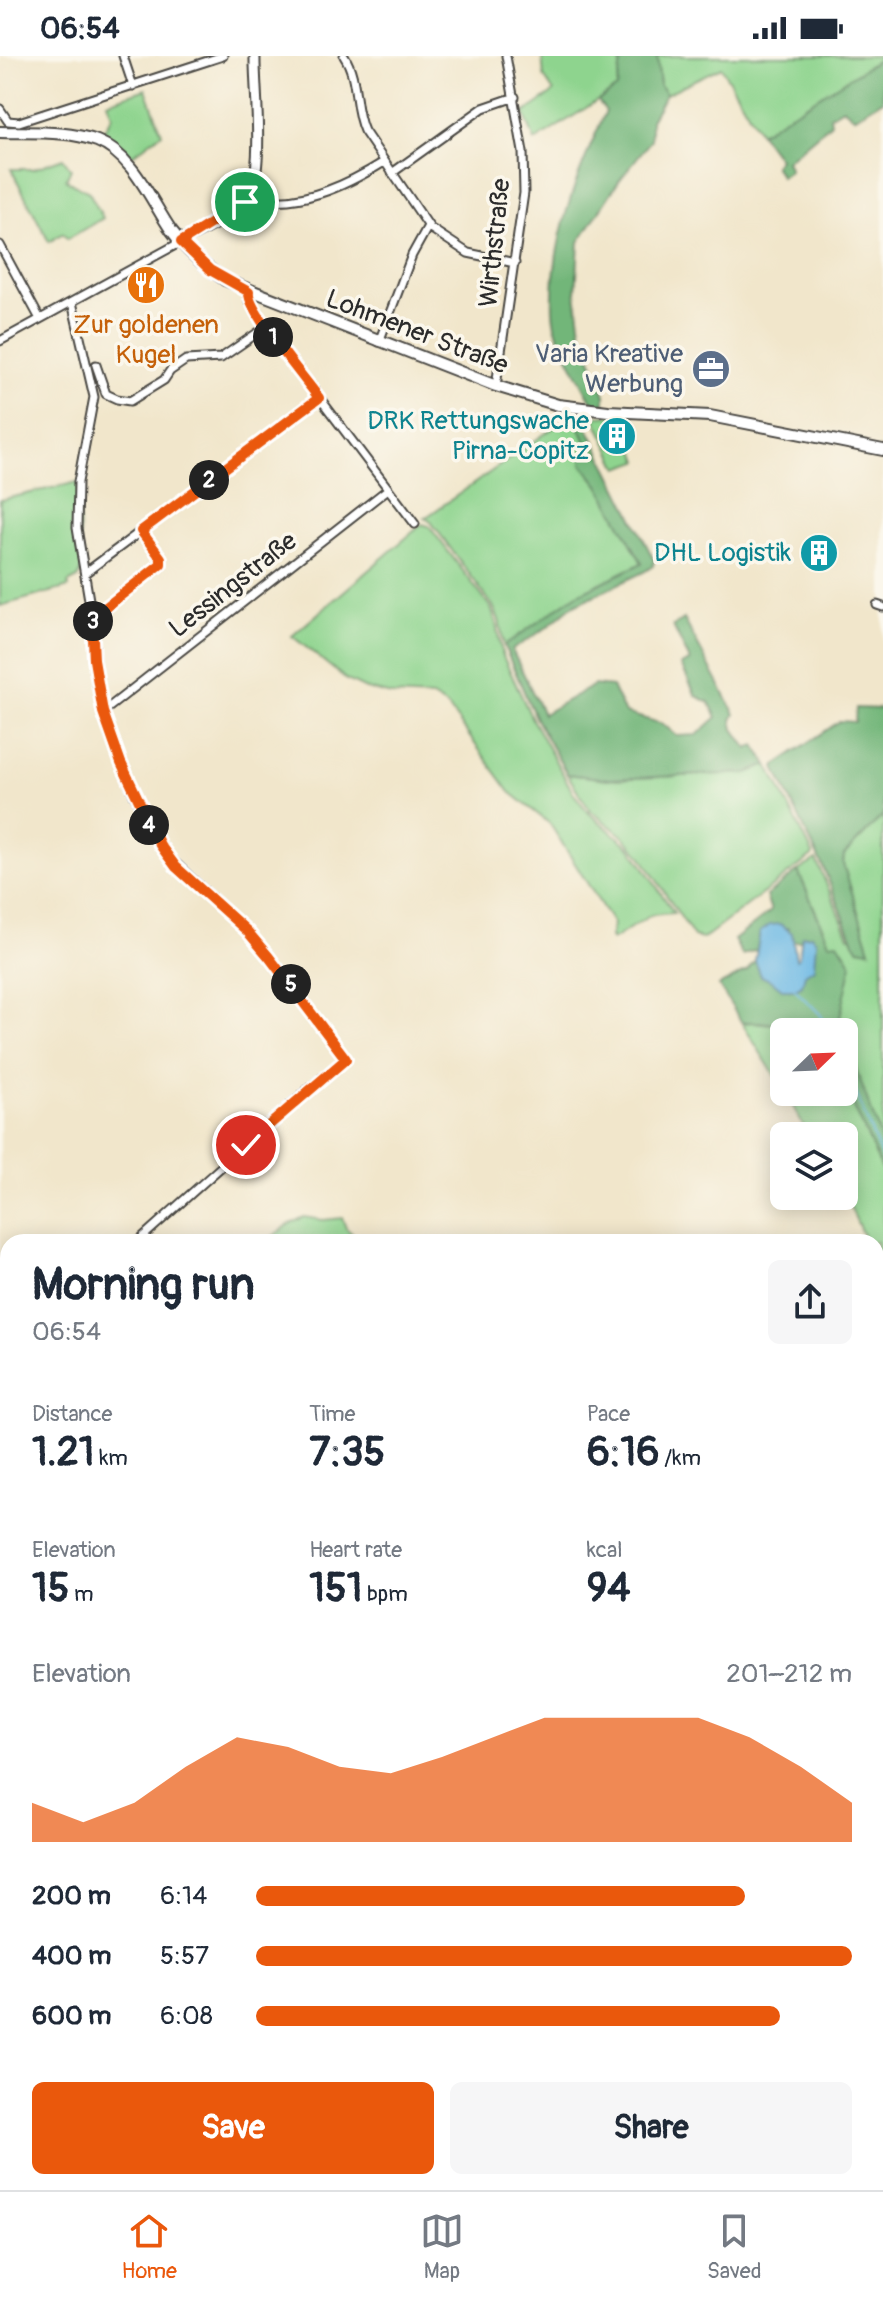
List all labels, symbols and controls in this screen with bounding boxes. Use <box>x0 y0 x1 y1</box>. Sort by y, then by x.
text: 06:54 <box>40 10 120 47</box>
pin <box>211 168 279 236</box>
street label: Wirthstraße <box>472 177 518 309</box>
icon: arrive <box>223 180 267 224</box>
restaurant icon: Zur goldenen Kugel <box>125 264 167 306</box>
street label: Lohmener Straße <box>321 283 513 382</box>
place label: Zur goldenen Kugel <box>73 309 219 371</box>
pin: 1 <box>253 317 293 357</box>
text: 1 <box>269 323 277 351</box>
place label: Varia Kreative Werbung <box>535 338 683 400</box>
office icon: Varia Kreative Werbung <box>690 348 732 390</box>
place label: DRK Rettungswache Pirna-Copitz <box>367 405 589 467</box>
building icon: DRK Rettungswache Pirna-Copitz <box>596 415 638 457</box>
pin: 2 <box>189 460 229 500</box>
text: 2 <box>203 466 215 494</box>
street label: Lessingstraße <box>163 525 303 645</box>
building icon: DHL Logistik <box>798 532 840 574</box>
place label: DHL Logistik <box>654 537 791 569</box>
pin: 3 <box>73 601 113 641</box>
text: 3 <box>87 607 99 635</box>
pin: 4 <box>129 805 169 845</box>
text: 4 <box>143 811 155 839</box>
pin: 5 <box>271 964 311 1004</box>
text: 5 <box>285 970 297 998</box>
north arrow <box>770 1018 858 1106</box>
map controls <box>770 1018 858 1210</box>
pin <box>212 1111 280 1179</box>
button: layers <box>770 1122 858 1210</box>
icon: check <box>224 1123 268 1167</box>
text: Morning run <box>32 1258 255 1313</box>
button: share <box>768 1260 852 1344</box>
text: 06:54 <box>32 1316 101 1348</box>
text: Distance <box>32 1400 112 1428</box>
text: Time <box>309 1400 355 1428</box>
text: Pace <box>587 1400 630 1428</box>
text: 1.21 <box>32 1428 94 1477</box>
text: 7:35 <box>309 1428 385 1477</box>
text: 6:16 <box>587 1428 660 1477</box>
text: km <box>94 1444 128 1472</box>
text: /km <box>660 1444 701 1472</box>
text: Elevation <box>32 1536 116 1564</box>
text: Heart rate <box>309 1536 402 1564</box>
text: kcal <box>587 1536 622 1564</box>
text: 15 <box>32 1564 69 1613</box>
text: 151 <box>309 1564 362 1613</box>
text: 94 <box>587 1564 630 1613</box>
text: m <box>69 1580 94 1608</box>
text: bpm <box>362 1580 408 1608</box>
text: Elevation <box>32 1658 131 1690</box>
text: 201–212 m <box>726 1658 852 1690</box>
text: 200 m <box>32 1880 111 1912</box>
text: 6:14 <box>160 1880 207 1912</box>
text: 400 m <box>32 1940 111 1972</box>
text: 5:57 <box>160 1940 209 1972</box>
text: 600 m <box>32 2000 111 2032</box>
text: 6:08 <box>160 2000 213 2032</box>
button: Save <box>32 2082 434 2174</box>
button: Share <box>450 2082 852 2174</box>
tab: Home <box>121 2209 177 2285</box>
tab: Map <box>420 2209 464 2285</box>
tab: Saved <box>707 2209 761 2285</box>

